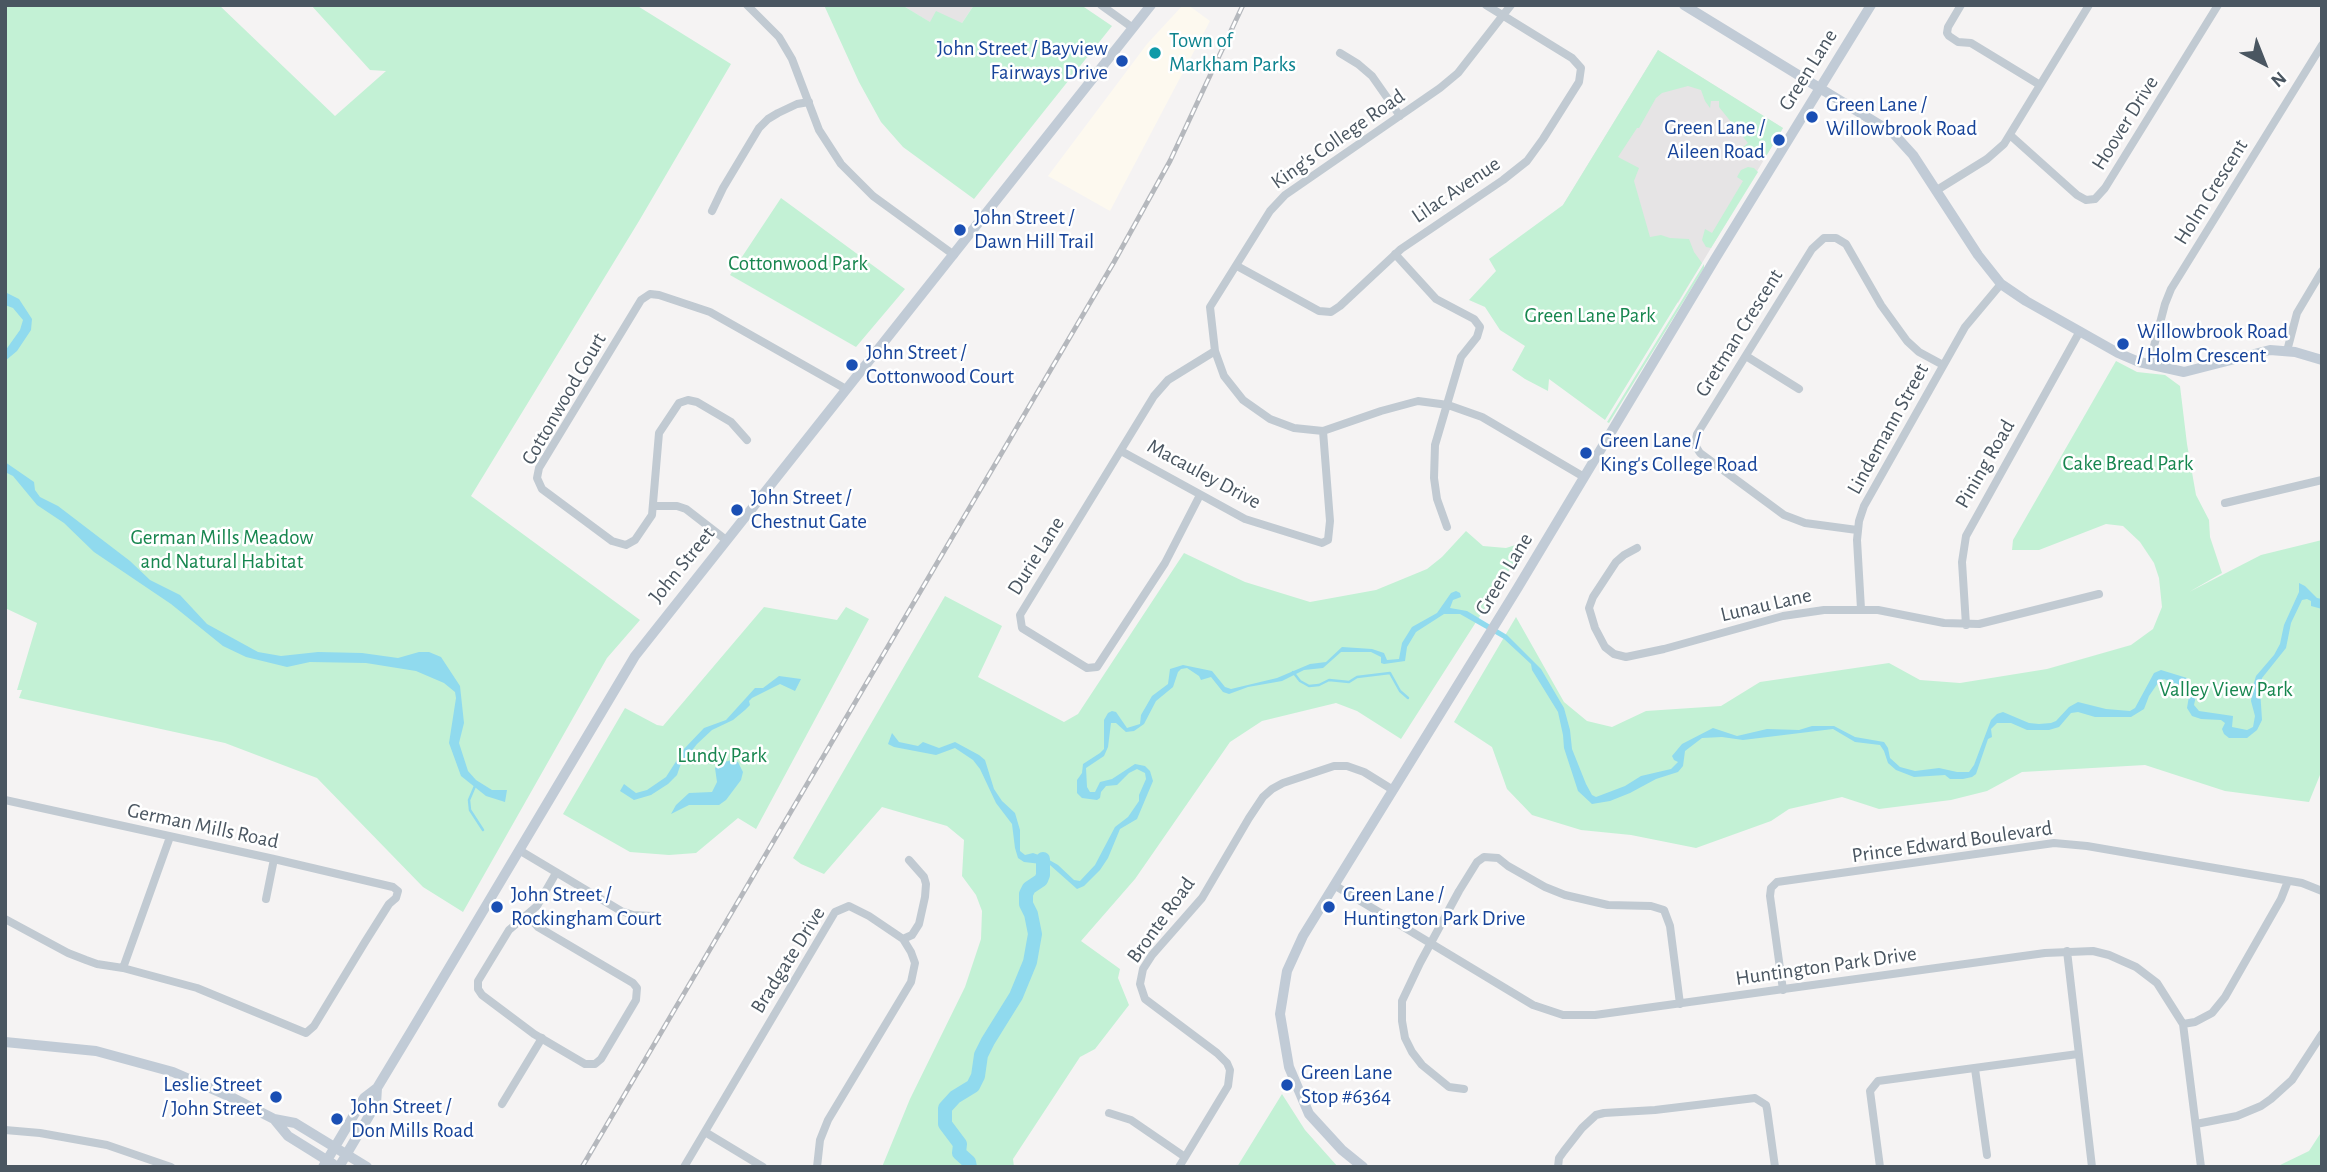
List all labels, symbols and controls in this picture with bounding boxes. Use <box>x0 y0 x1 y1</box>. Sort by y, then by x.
street label: Green Lane <box>1773 25 1843 115</box>
place label: Town of Markham Parks <box>1169 28 1296 78</box>
north arrow <box>2229 28 2299 98</box>
place label: John Street / Bayview Fairways Drive <box>937 36 1108 86</box>
marker: Town of Markham Parks <box>1147 45 1163 61</box>
marker: John Street / Bayview Fairways Drive <box>1114 53 1130 69</box>
text: N <box>2267 67 2290 90</box>
street label: Hoover Drive <box>2086 71 2164 175</box>
street label: King's College Road <box>1266 83 1410 195</box>
place label: Green Lane / Willowbrook Road <box>1826 92 1977 142</box>
marker: Green Lane / Willowbrook Road <box>1804 109 1820 125</box>
place label: Green Lane / Aileen Road <box>1664 115 1765 165</box>
marker: Green Lane / Aileen Road <box>1771 132 1787 148</box>
street label: Holm Crescent <box>2169 135 2253 249</box>
street label: Lilac Avenue <box>1407 151 1505 229</box>
place label: John Street / Dawn Hill Trail <box>974 205 1094 255</box>
marker: John Street / Dawn Hill Trail <box>952 222 968 238</box>
park label: Cottonwood Park <box>728 251 868 277</box>
street label: Gretman Crescent <box>1690 264 1788 402</box>
park label: Green Lane Park <box>1524 303 1656 329</box>
place label: Willowbrook Road / Holm Crescent <box>2137 319 2288 369</box>
street label: Cottonwood Court <box>516 329 612 469</box>
marker: Willowbrook Road / Holm Crescent <box>2115 336 2131 352</box>
place label: John Street / Cottonwood Court <box>866 340 1014 390</box>
marker: John Street / Cottonwood Court <box>844 357 860 373</box>
street label: Lindemann Street <box>1842 359 1934 499</box>
street label: Pining Road <box>1950 415 2020 513</box>
place label: Green Lane / King's College Road <box>1600 428 1758 478</box>
street label: Macauley Drive <box>1143 433 1265 515</box>
marker: Green Lane / King's College Road <box>1578 445 1594 461</box>
park label: Cake Bread Park <box>2063 451 2193 477</box>
place label: John Street / Chestnut Gate <box>751 485 867 535</box>
marker: John Street / Chestnut Gate <box>729 502 745 518</box>
street label: Durie Lane <box>1002 512 1070 600</box>
street label: John Street <box>644 522 720 608</box>
park label: German Mills Meadow and Natural Habitat <box>130 525 314 575</box>
street label: Green Lane <box>1470 528 1538 620</box>
street label: Lunau Lane <box>1718 582 1814 628</box>
park label: Valley View Park <box>2159 677 2293 703</box>
park label: Lundy Park <box>677 743 767 769</box>
street label: German Mills Road <box>125 798 281 854</box>
street label: Prince Edward Boulevard <box>1850 815 2054 869</box>
street label: Bronte Road <box>1121 872 1201 968</box>
place label: John Street / Rockingham Court <box>511 882 661 932</box>
place label: Green Lane / Huntington Park Drive <box>1343 882 1526 932</box>
marker: John Street / Rockingham Court <box>489 899 505 915</box>
marker: Green Lane / Huntington Park Drive <box>1321 899 1337 915</box>
street label: Bradgate Drive <box>745 902 831 1018</box>
street label: Huntington Park Drive <box>1734 941 1918 991</box>
place label: Green Lane Stop #6364 <box>1301 1060 1392 1110</box>
place label: Leslie Street / John Street <box>162 1072 262 1122</box>
marker: Green Lane Stop #6364 <box>1279 1077 1295 1093</box>
marker: Leslie Street / John Street <box>268 1089 284 1105</box>
place label: John Street / Don Mills Road <box>351 1094 474 1144</box>
marker: John Street / Don Mills Road <box>329 1111 345 1127</box>

